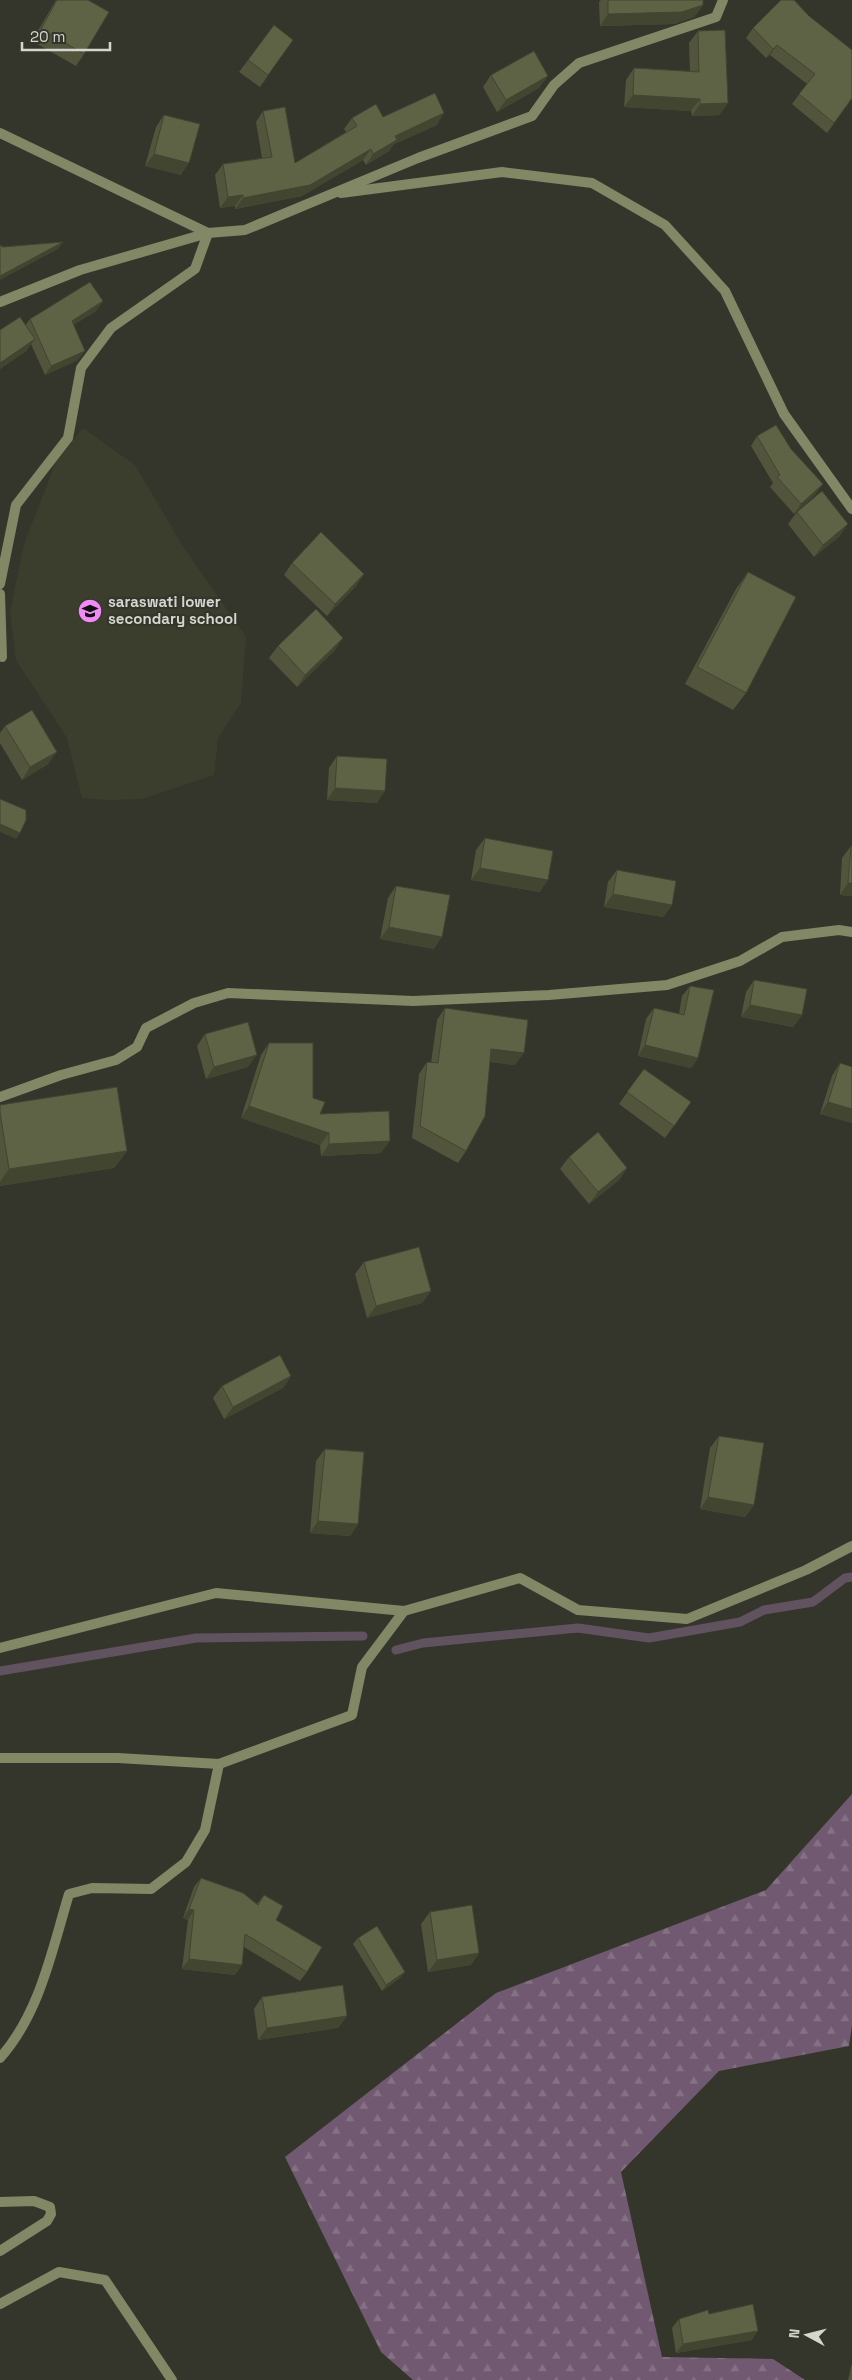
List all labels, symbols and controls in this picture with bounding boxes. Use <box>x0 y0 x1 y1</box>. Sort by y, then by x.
scale bar <box>22 20 110 52</box>
text: 20 m <box>30 27 65 46</box>
place label: saraswati lower secondary school <box>108 592 237 628</box>
school or university icon: saraswati lower secondary school <box>77 598 103 624</box>
north arrow <box>782 2310 832 2360</box>
text: N <box>785 2328 804 2339</box>

